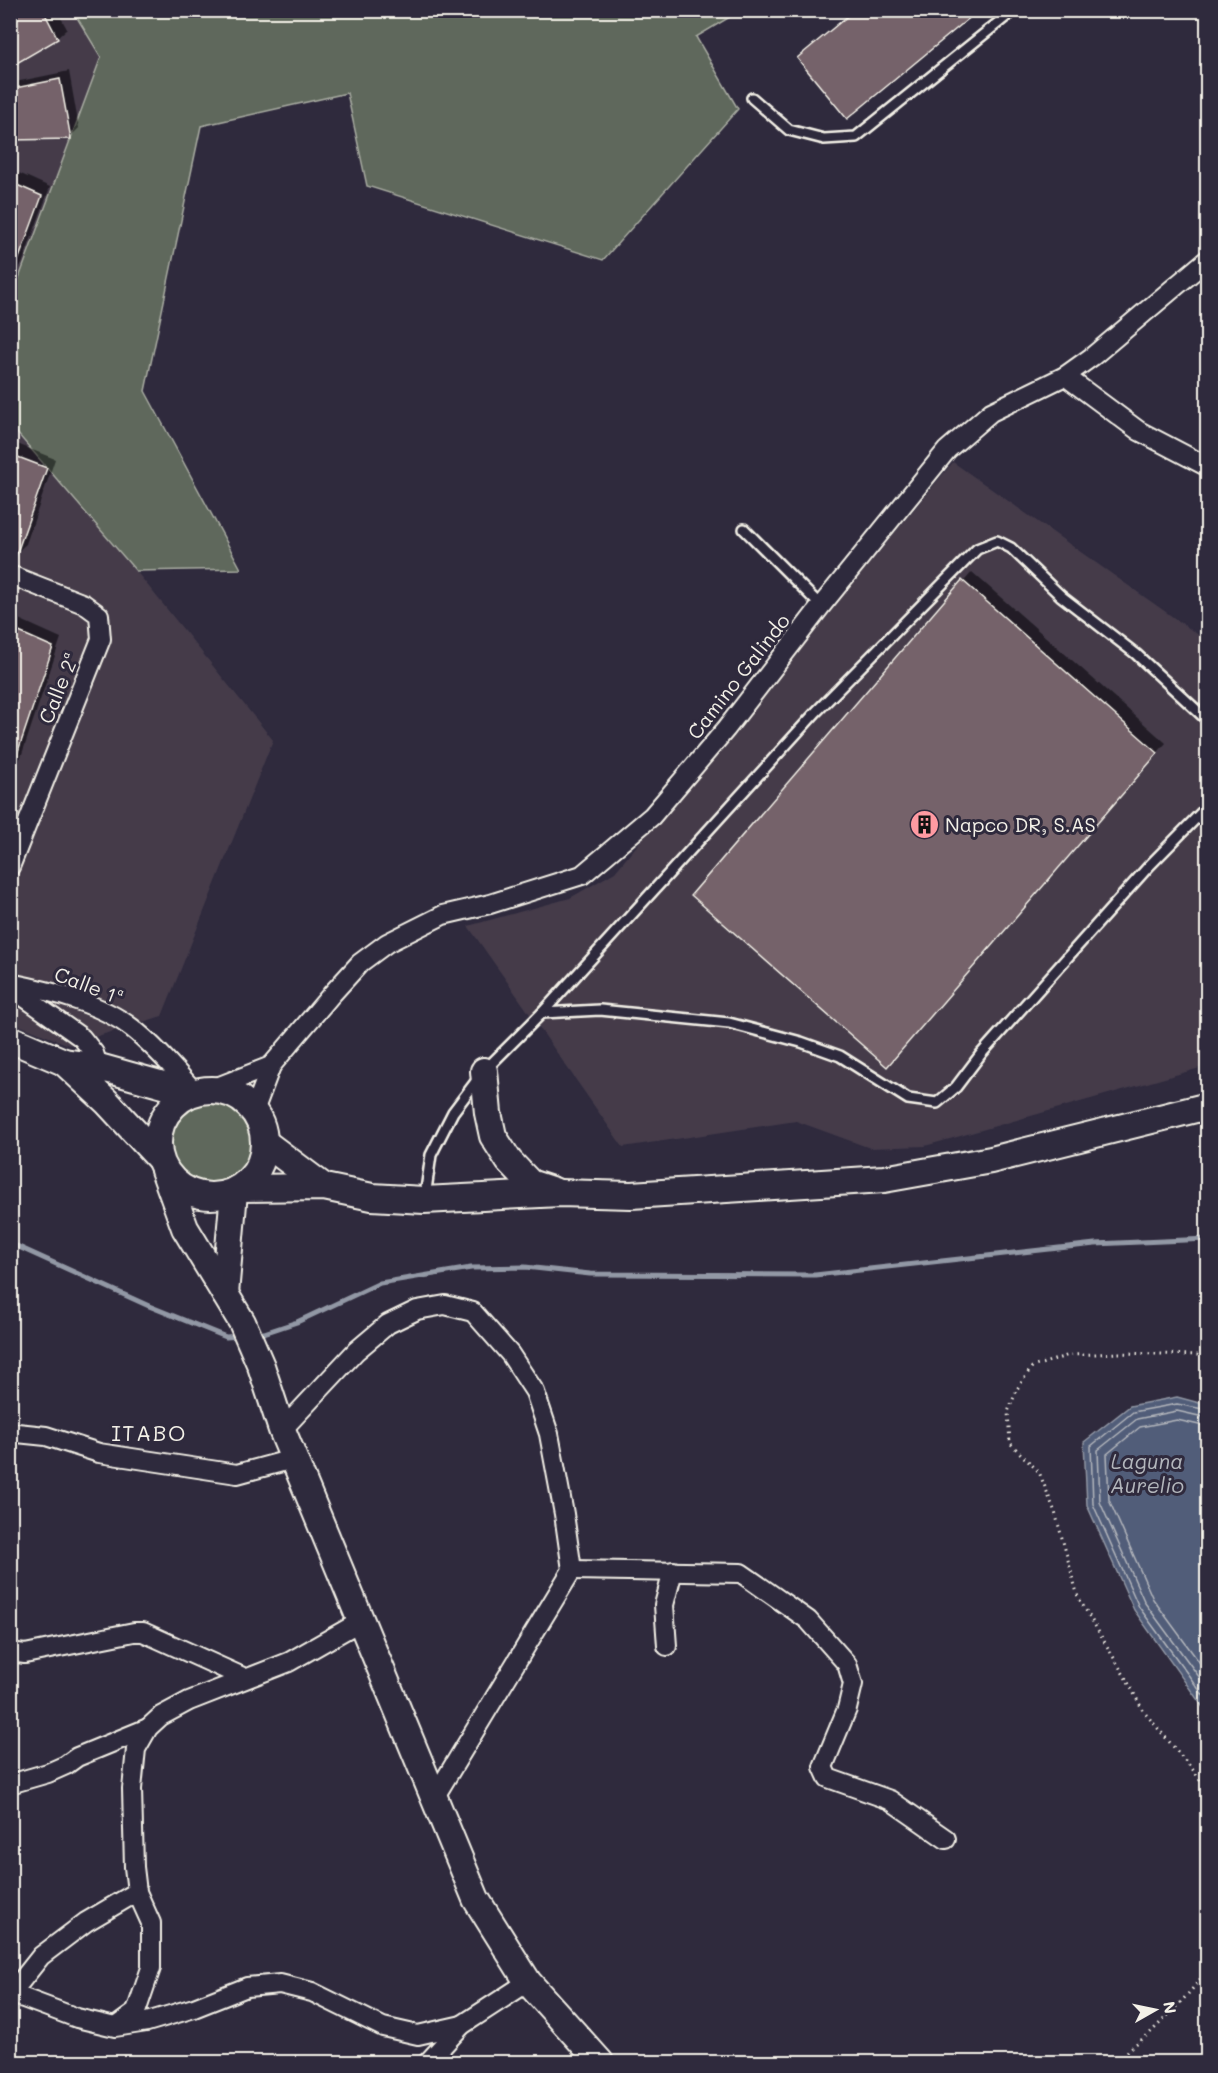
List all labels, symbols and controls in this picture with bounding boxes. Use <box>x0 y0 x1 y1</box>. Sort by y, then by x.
street label: Camino Galindo <box>681 608 795 744</box>
street label: Calle 2ª <box>32 649 84 727</box>
building icon: Napco DR, S.AS <box>908 808 940 840</box>
place label: Napco DR, S.AS <box>945 811 1096 837</box>
street label: Calle 1ª <box>51 960 127 1010</box>
district label: ITABO <box>111 1418 187 1447</box>
water label: Laguna Aurelio <box>1110 1447 1184 1498</box>
north arrow <box>1125 1980 1185 2040</box>
text: N <box>1159 2000 1182 2015</box>

